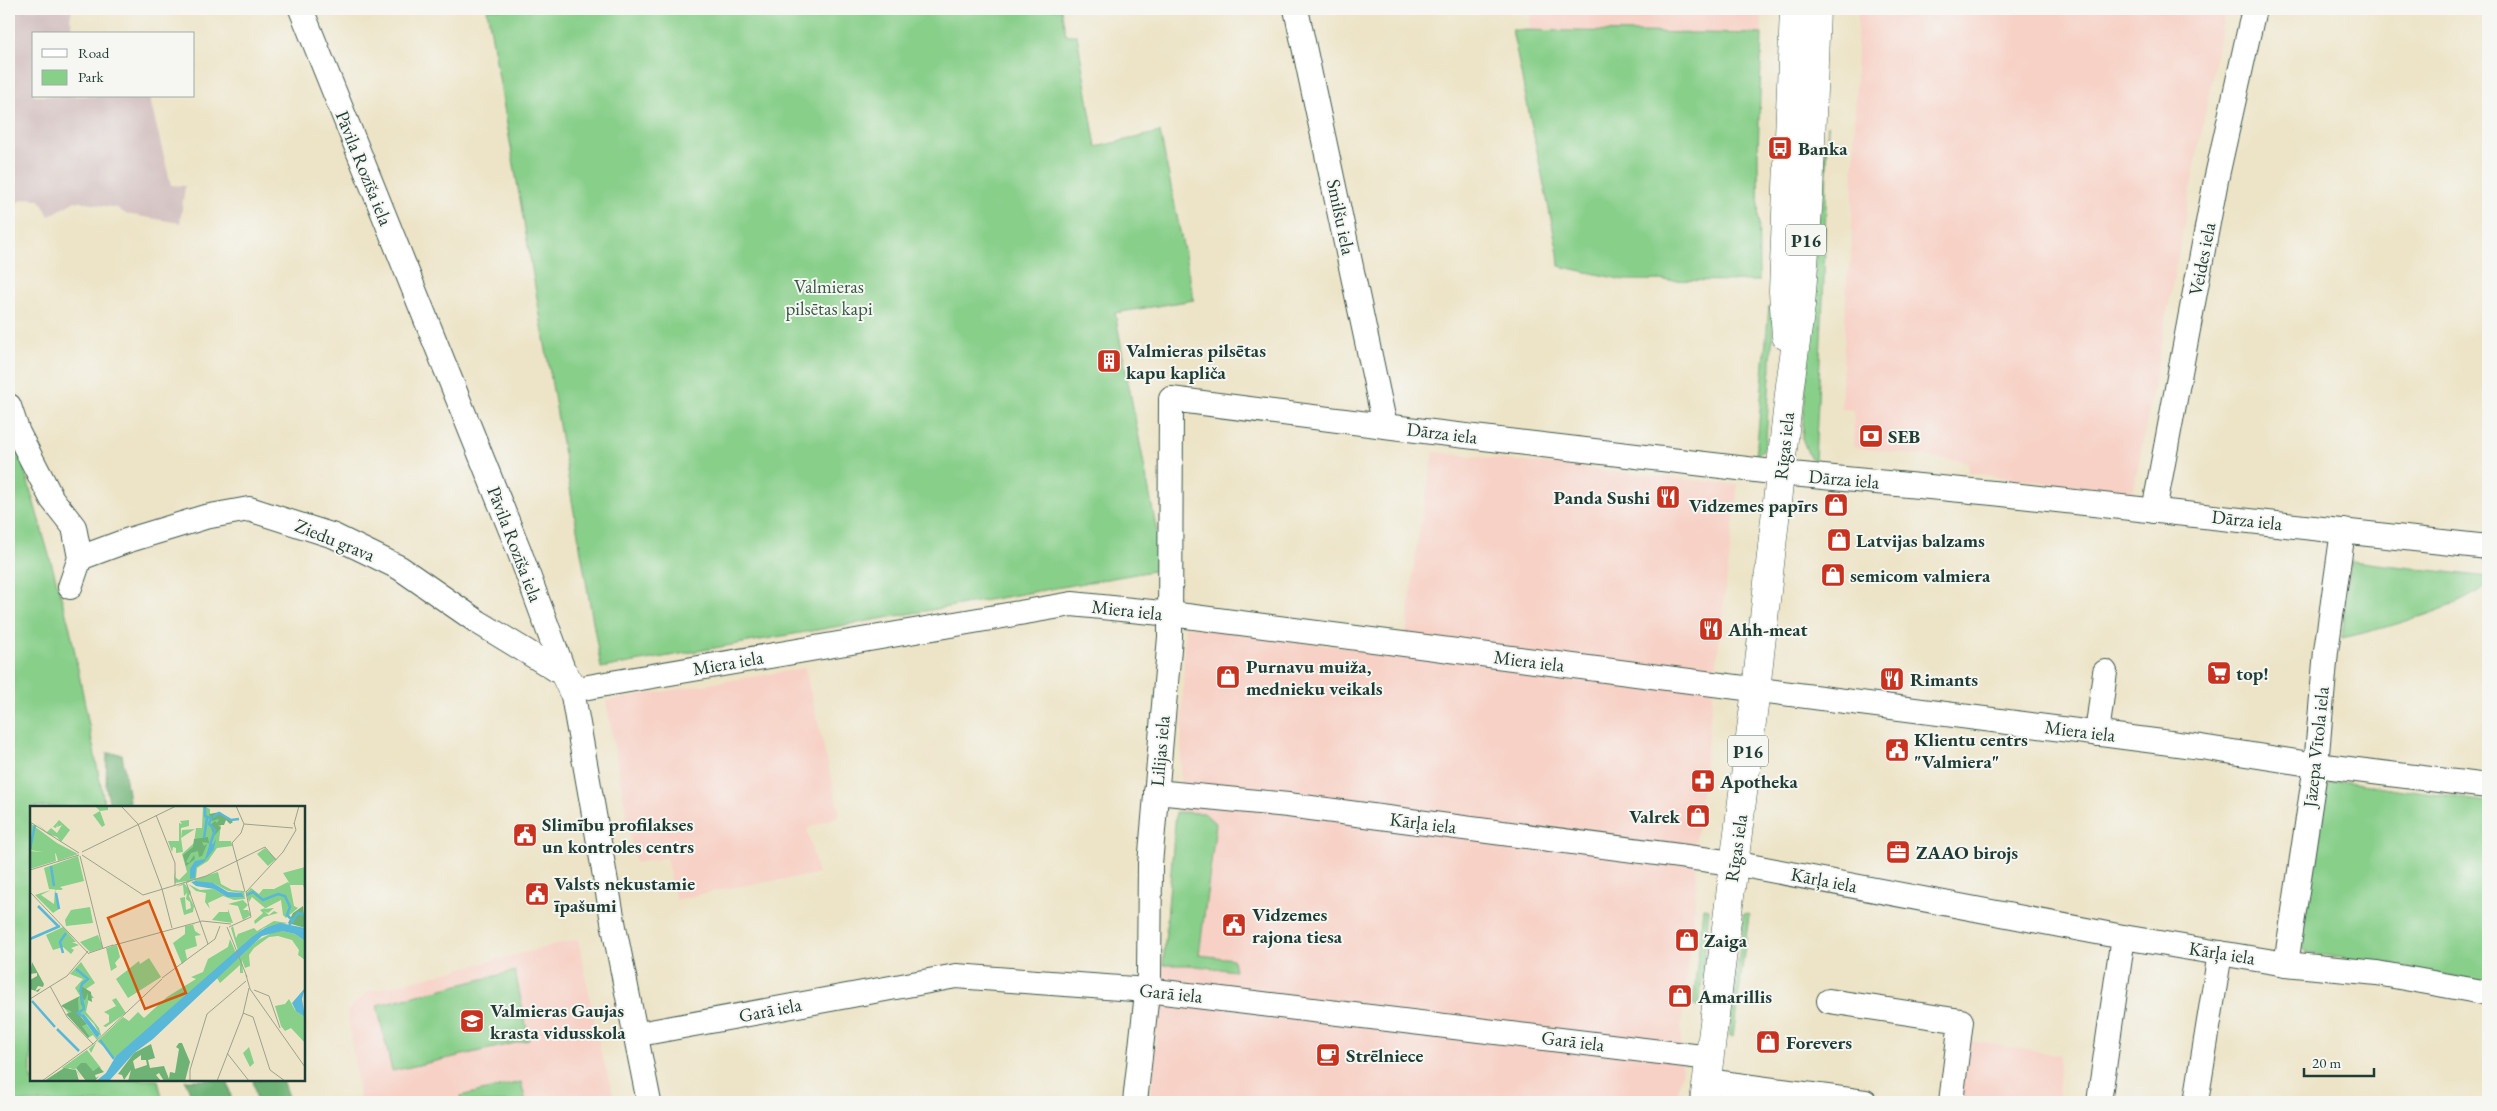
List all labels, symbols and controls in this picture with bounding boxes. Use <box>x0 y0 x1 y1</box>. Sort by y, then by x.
legend <box>32 32 195 98</box>
text: Road <box>78 43 110 62</box>
text: Park <box>78 67 105 86</box>
street label: Pāvila Rozīša iela <box>330 107 399 230</box>
bus stop icon: Banka <box>1767 135 1793 161</box>
place label: Banka <box>1798 136 1848 161</box>
street label: Smilšu iela <box>1321 177 1361 258</box>
street label: Veides iela <box>2183 220 2221 298</box>
road number: P16 <box>1786 224 1826 256</box>
park label: Valmieras pilsētas kapi <box>785 274 873 321</box>
place label: Valmieras pilsētas kapu kapliča <box>1126 338 1266 385</box>
building icon: Valmieras pilsētas kapu kapliča <box>1096 348 1122 374</box>
street label: Rīgas iela <box>1768 410 1800 481</box>
street label: Dārza iela <box>1405 416 1479 450</box>
bank icon: SEB <box>1858 423 1884 449</box>
place label: SEB <box>1888 424 1920 449</box>
street label: Dārza iela <box>1808 463 1881 495</box>
street label: Pāvila Rozīša iela <box>481 483 549 606</box>
restaurant icon: Panda Sushi <box>1655 484 1681 510</box>
place label: Panda Sushi <box>1554 485 1650 510</box>
shop icon: Vidzemes papīrs <box>1823 492 1849 518</box>
place label: Vidzemes papīrs <box>1689 493 1818 518</box>
street label: Dārza iela <box>2210 504 2284 536</box>
street label: Ziedu grava <box>291 513 379 568</box>
shop icon: Latvijas balzams <box>1826 527 1852 553</box>
place label: Latvijas balzams <box>1856 528 1985 553</box>
shop icon: semicom valmiera <box>1820 562 1846 588</box>
place label: semicom valmiera <box>1850 563 1991 588</box>
street label: Miera iela <box>1090 594 1164 626</box>
restaurant icon: Ahh-meat <box>1698 616 1724 642</box>
place label: Ahh-meat <box>1727 617 1808 642</box>
street label: Miera iela <box>691 644 766 681</box>
street label: Miera iela <box>1492 644 1566 678</box>
place label: Purnavu muiža, mednieku veikals <box>1246 654 1383 701</box>
supermarket icon: top! <box>2206 660 2232 686</box>
place label: top! <box>2236 661 2269 686</box>
shop icon: Purnavu muiža, mednieku veikals <box>1215 664 1241 690</box>
restaurant icon: Rimants <box>1879 666 1905 692</box>
place label: Rimants <box>1910 667 1978 692</box>
street label: Jāzepa Vītola iela <box>2297 685 2335 811</box>
street label: Lilijas iela <box>1144 714 1176 787</box>
street label: Miera iela <box>2043 714 2117 748</box>
place label: Klientu centrs "Valmiera" <box>1914 727 2028 774</box>
road number: P16 <box>1728 736 1768 766</box>
public building icon: Klientu centrs "Valmiera" <box>1884 737 1910 763</box>
pharmacy icon: Apotheka <box>1690 768 1716 794</box>
place label: Apotheka <box>1719 769 1799 794</box>
shop icon: Valrek <box>1685 803 1711 829</box>
place label: Valrek <box>1629 804 1681 829</box>
inset map <box>30 806 305 1081</box>
street label: Kārļa iela <box>1388 807 1458 840</box>
place label: Slimību profilakses un kontroles centrs <box>542 812 694 859</box>
street label: Rīgas iela <box>1719 812 1753 884</box>
public building icon: Slimību profilakses un kontroles centrs <box>512 822 538 848</box>
office icon: ZAAO birojs <box>1885 839 1911 865</box>
place label: ZAAO birojs <box>1916 840 2018 865</box>
street label: Kārļa iela <box>1789 861 1860 899</box>
place label: Valsts nekustamie īpašumi <box>553 871 695 918</box>
public building icon: Valsts nekustamie īpašumi <box>524 881 550 907</box>
place label: Vidzemes rajona tiesa <box>1252 902 1343 949</box>
public building icon: Vidzemes rajona tiesa <box>1221 912 1247 938</box>
shop icon: Zaiga <box>1674 927 1700 953</box>
place label: Zaiga <box>1704 928 1748 953</box>
street label: Kārļa iela <box>2187 935 2257 971</box>
street label: Garā iela <box>1138 977 1204 1009</box>
shop icon: Amarillis <box>1667 983 1693 1009</box>
place label: Amarillis <box>1697 984 1772 1009</box>
street label: Garā iela <box>737 992 804 1028</box>
place label: Valmieras Gaujas krasta vidusskola <box>490 998 626 1045</box>
school or university icon: Valmieras Gaujas krasta vidusskola <box>459 1008 485 1034</box>
street label: Garā iela <box>1540 1025 1606 1057</box>
shop icon: Forevers <box>1755 1029 1781 1055</box>
place label: Forevers <box>1786 1030 1852 1055</box>
cafe icon: Strēlniece <box>1315 1042 1341 1068</box>
place label: Strēlniece <box>1346 1043 1423 1068</box>
scale bar <box>2304 1046 2374 1078</box>
text: 20 m <box>2312 1053 2341 1072</box>

